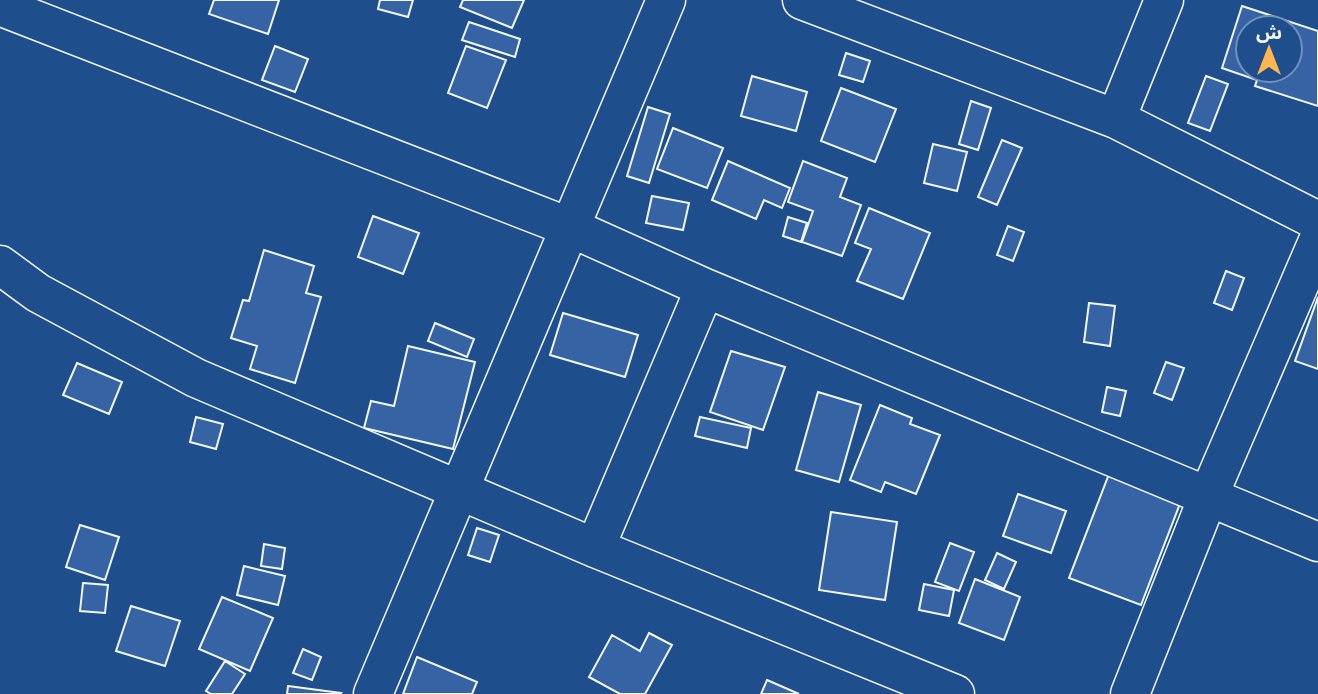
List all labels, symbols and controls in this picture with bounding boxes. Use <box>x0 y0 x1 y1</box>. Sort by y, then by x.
north arrow <box>1234 14 1304 84</box>
text: ش <box>1256 20 1282 46</box>

